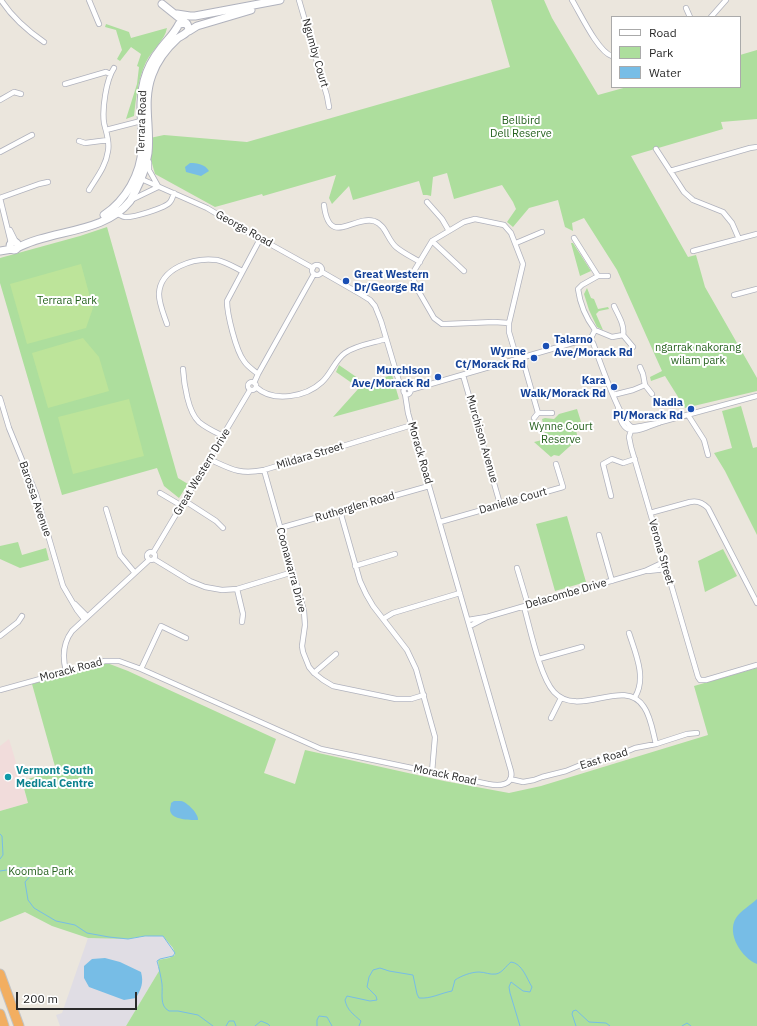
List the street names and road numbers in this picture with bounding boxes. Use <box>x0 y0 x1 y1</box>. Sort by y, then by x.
street label: Ngumby Court <box>299 17 331 89</box>
street label: Terrara Road <box>134 90 150 154</box>
street label: George Road <box>213 208 275 250</box>
street label: Murchison Avenue <box>463 394 501 484</box>
street label: Morack Road <box>405 420 435 486</box>
street label: Great Western Drive <box>171 426 233 518</box>
street label: Mildara Street <box>275 440 345 472</box>
street label: Barossa Avenue <box>16 459 54 539</box>
street label: Danielle Court <box>478 485 548 517</box>
street label: Rutherglen Road <box>314 489 396 525</box>
street label: Verona Street <box>645 518 677 586</box>
street label: Coonawarra Drive <box>273 526 309 614</box>
street label: Delacombe Drive <box>524 576 608 612</box>
street label: Morack Road <box>38 655 104 685</box>
street label: East Road <box>578 745 630 773</box>
street label: Morack Road <box>412 762 478 788</box>

